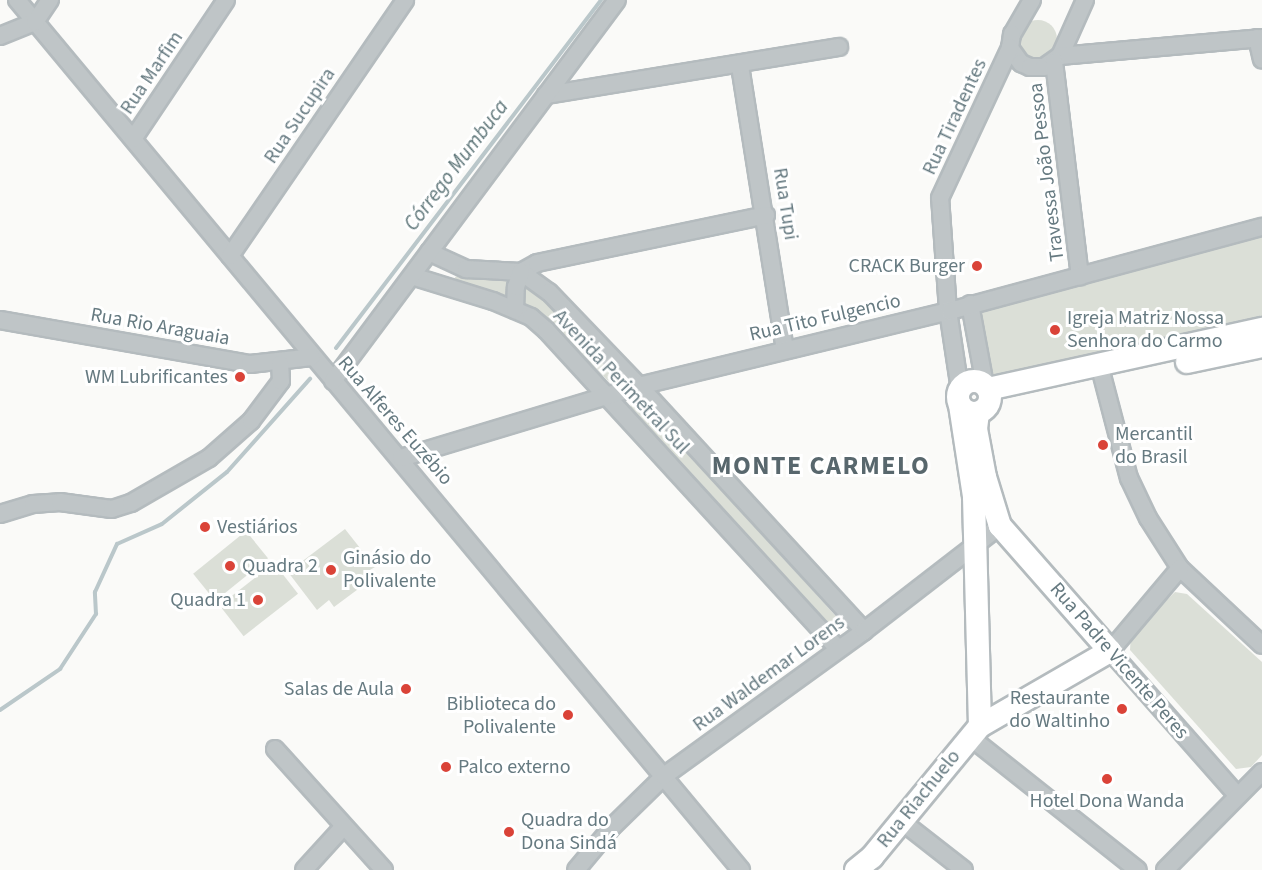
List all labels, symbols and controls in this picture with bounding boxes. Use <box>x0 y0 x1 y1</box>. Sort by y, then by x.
street label: Rua Marfim <box>115 27 189 119</box>
street label: Rua Tiradentes <box>918 55 992 179</box>
street label: Rua Sucupira <box>259 63 341 169</box>
street label: Travessa João Pessoa <box>1024 81 1070 263</box>
water label: Córrego Mumbuca <box>399 94 513 236</box>
street label: Rua Tupi <box>767 166 803 242</box>
place label: CRACK Burger <box>849 254 965 278</box>
marker: CRACK Burger <box>970 259 984 273</box>
street label: Rua Tito Fulgencio <box>747 289 903 347</box>
street label: Rua Rio Araguaia <box>89 303 231 351</box>
street label: Avenida Perimetral Sul <box>548 305 694 459</box>
place label: Igreja Matriz Nossa Senhora do Carmo <box>1067 306 1224 353</box>
marker: Igreja Matriz Nossa Senhora do Carmo <box>1048 323 1062 337</box>
street label: Rua Alferes Euzébio <box>332 351 458 491</box>
place label: WM Lubrificantes <box>85 365 228 389</box>
marker: WM Lubrificantes <box>233 370 247 384</box>
place label: Mercantil do Brasil <box>1115 422 1193 469</box>
marker: Mercantil do Brasil <box>1096 438 1110 452</box>
district label: MONTE CARMELO <box>712 450 930 482</box>
place label: Vestiários <box>217 515 298 539</box>
marker: Vestiários <box>198 520 212 534</box>
place label: Ginásio do Polivalente <box>343 546 436 593</box>
place label: Quadra 2 <box>242 554 318 578</box>
marker: Quadra 2 <box>223 559 237 573</box>
marker: Ginásio do Polivalente <box>324 563 338 577</box>
street label: Rua Padre Vicente Peres <box>1044 578 1194 744</box>
place label: Quadra 1 <box>170 588 246 612</box>
marker: Quadra 1 <box>251 593 265 607</box>
street label: Rua Waldemar Lorens <box>688 611 850 737</box>
place label: Salas de Aula <box>284 677 394 701</box>
marker: Salas de Aula <box>399 682 413 696</box>
place label: Restaurante do Waltinho <box>1009 686 1110 733</box>
place label: Biblioteca do Polivalente <box>446 692 556 739</box>
marker: Restaurante do Waltinho <box>1115 702 1129 716</box>
marker: Biblioteca do Polivalente <box>561 708 575 722</box>
street label: Rua Riachuelo <box>872 745 966 853</box>
place label: Palco externo <box>458 755 571 779</box>
marker: Palco externo <box>439 760 453 774</box>
marker: Hotel Dona Wanda <box>1100 772 1114 786</box>
place label: Hotel Dona Wanda <box>1030 789 1184 813</box>
place label: Quadra do Dona Sindá <box>521 808 617 855</box>
marker: Quadra do Dona Sindá <box>502 825 516 839</box>

